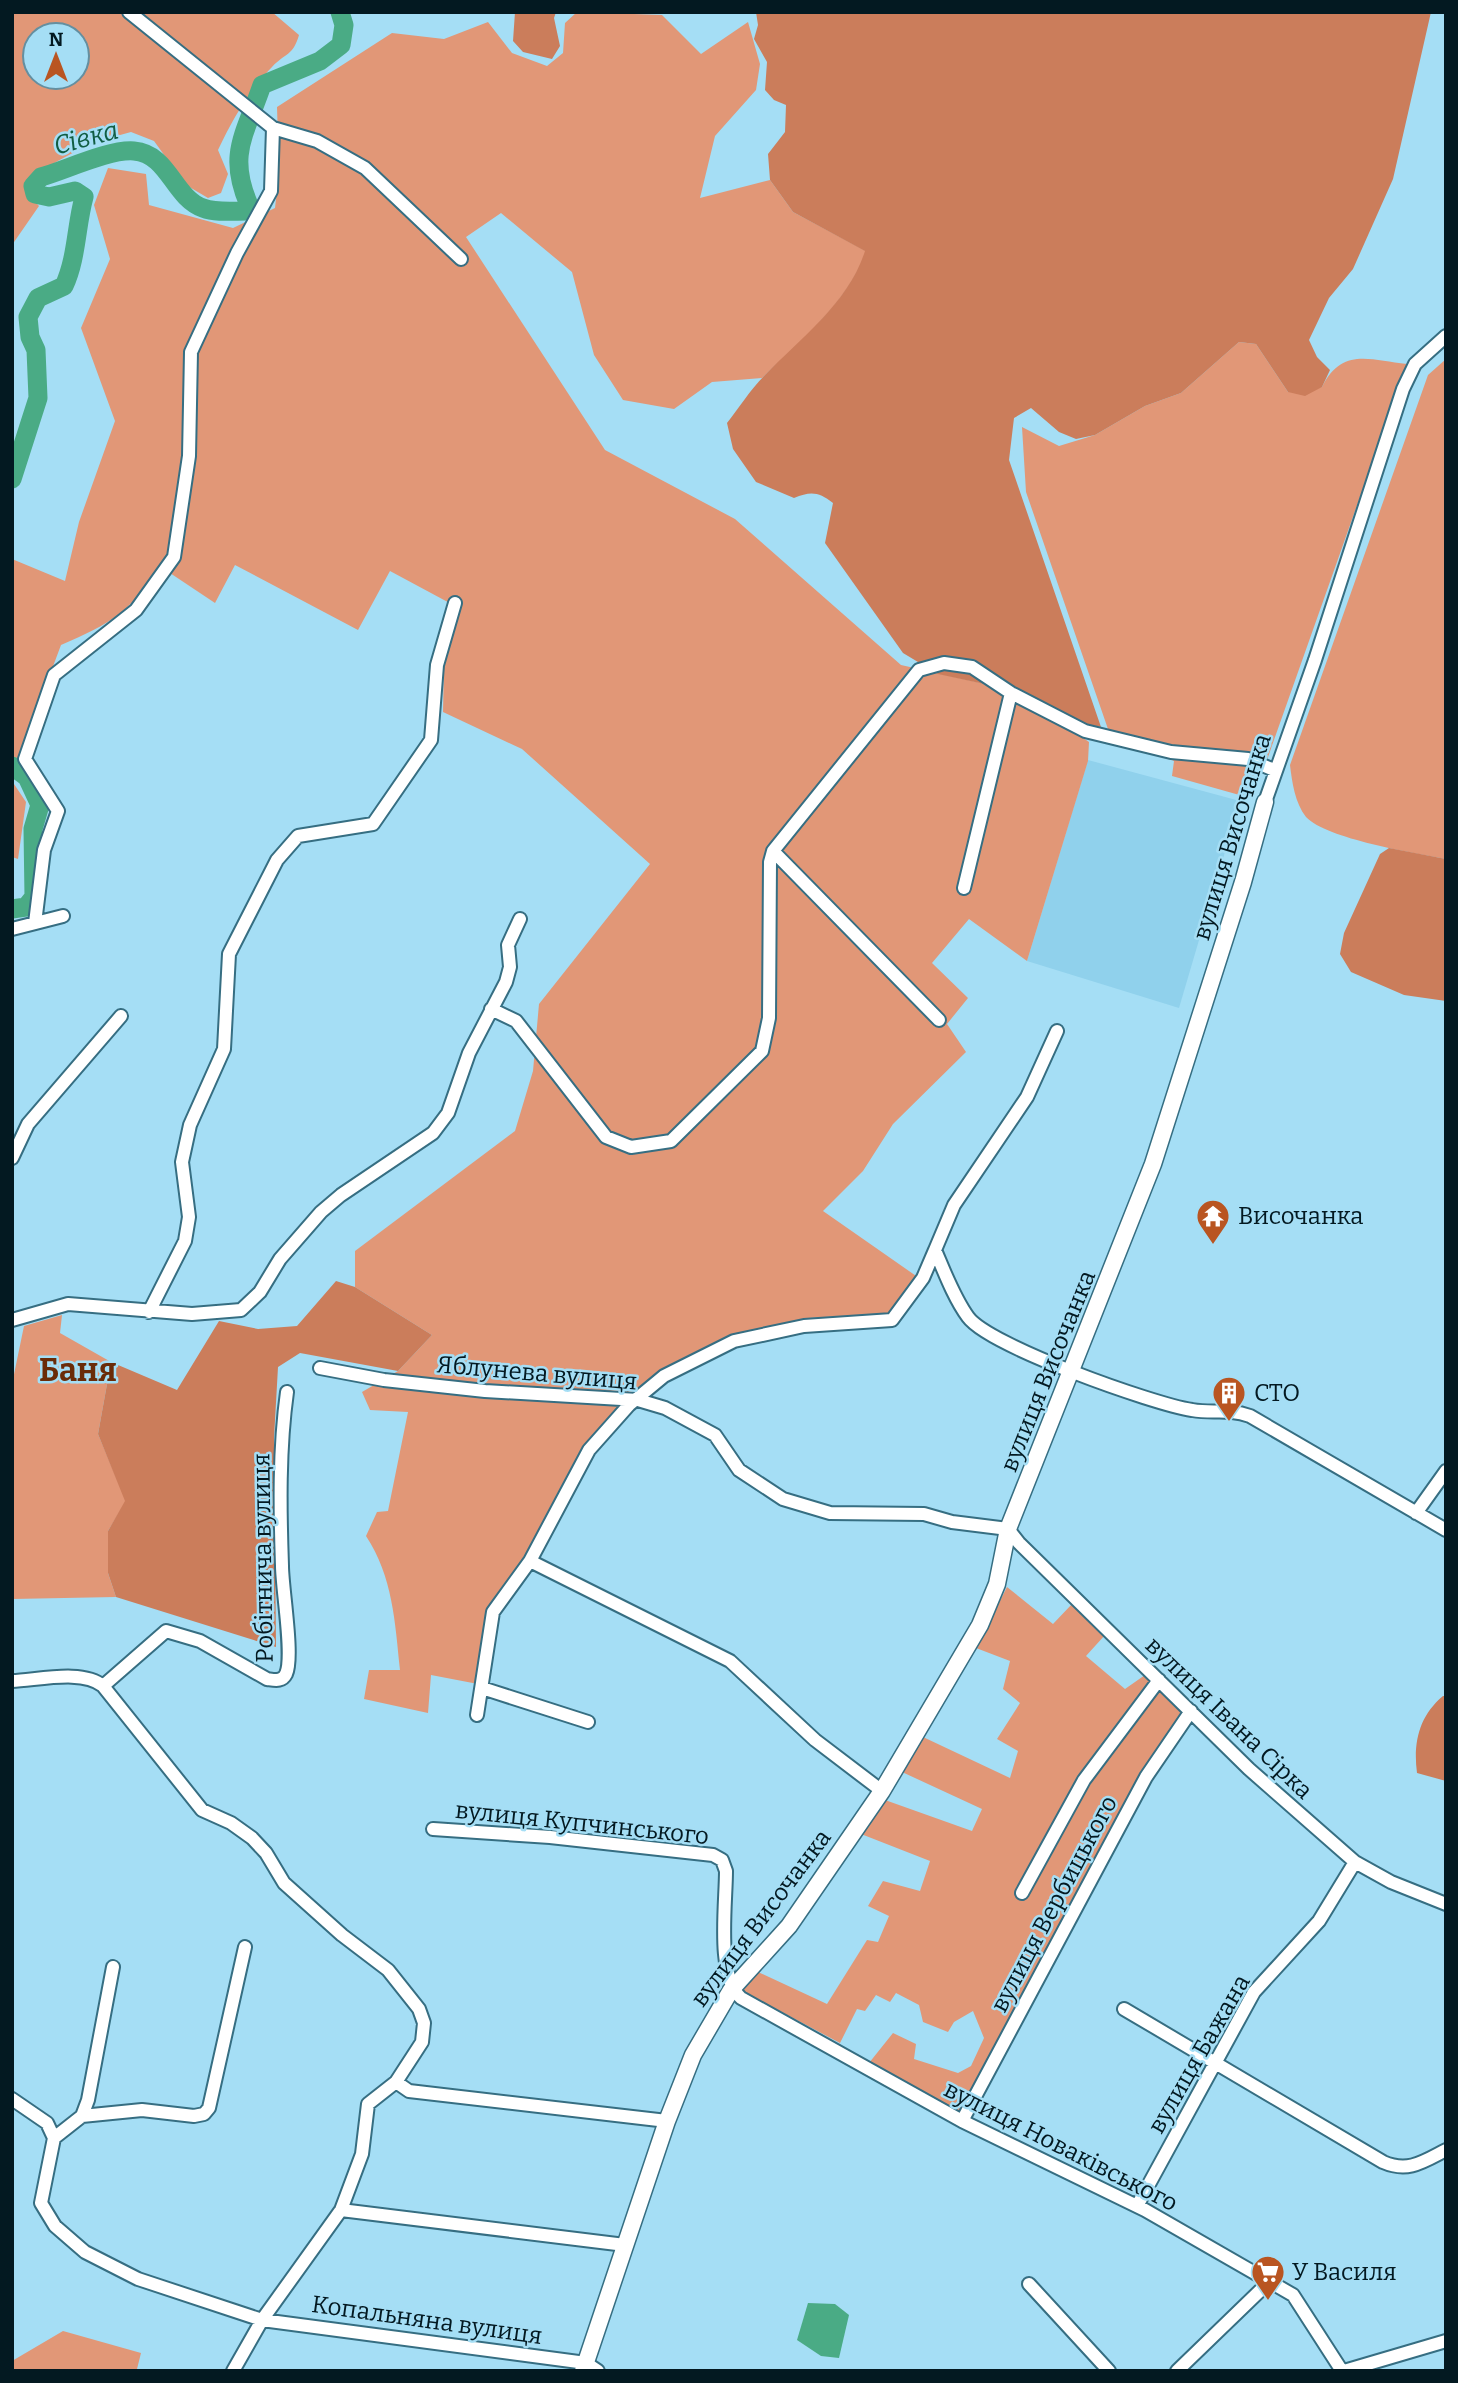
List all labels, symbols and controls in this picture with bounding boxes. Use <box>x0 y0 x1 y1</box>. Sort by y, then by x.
north arrow <box>21 21 91 91</box>
text: N <box>49 28 64 51</box>
water label: Сівка <box>50 115 122 161</box>
street label: вулиця Височанка <box>1187 730 1277 944</box>
temple icon: Височанка <box>1194 1197 1232 1246</box>
place label: Височанка <box>1238 1202 1363 1230</box>
street label: вулиця Височанка <box>995 1266 1101 1476</box>
street label: Яблунева вулиця <box>436 1350 638 1396</box>
district label: Баня <box>39 1351 117 1389</box>
building icon: СТО <box>1210 1374 1248 1423</box>
place label: СТО <box>1254 1379 1300 1407</box>
street label: Робітнича вулиця <box>247 1453 279 1663</box>
street label: вулиця Івана Сірка <box>1140 1631 1318 1805</box>
street label: вулиця Вербицького <box>985 1791 1123 2017</box>
street label: вулиця Купчинського <box>454 1796 710 1850</box>
street label: вулиця Височанка <box>685 1824 837 2012</box>
street label: вулиця Бажана <box>1142 1970 1256 2138</box>
street label: вулиця Новаківського <box>940 2075 1182 2217</box>
supermarket icon: У Василя <box>1249 2253 1287 2302</box>
place label: У Василя <box>1292 2258 1397 2286</box>
street label: Копальняна вулиця <box>310 2290 544 2350</box>

